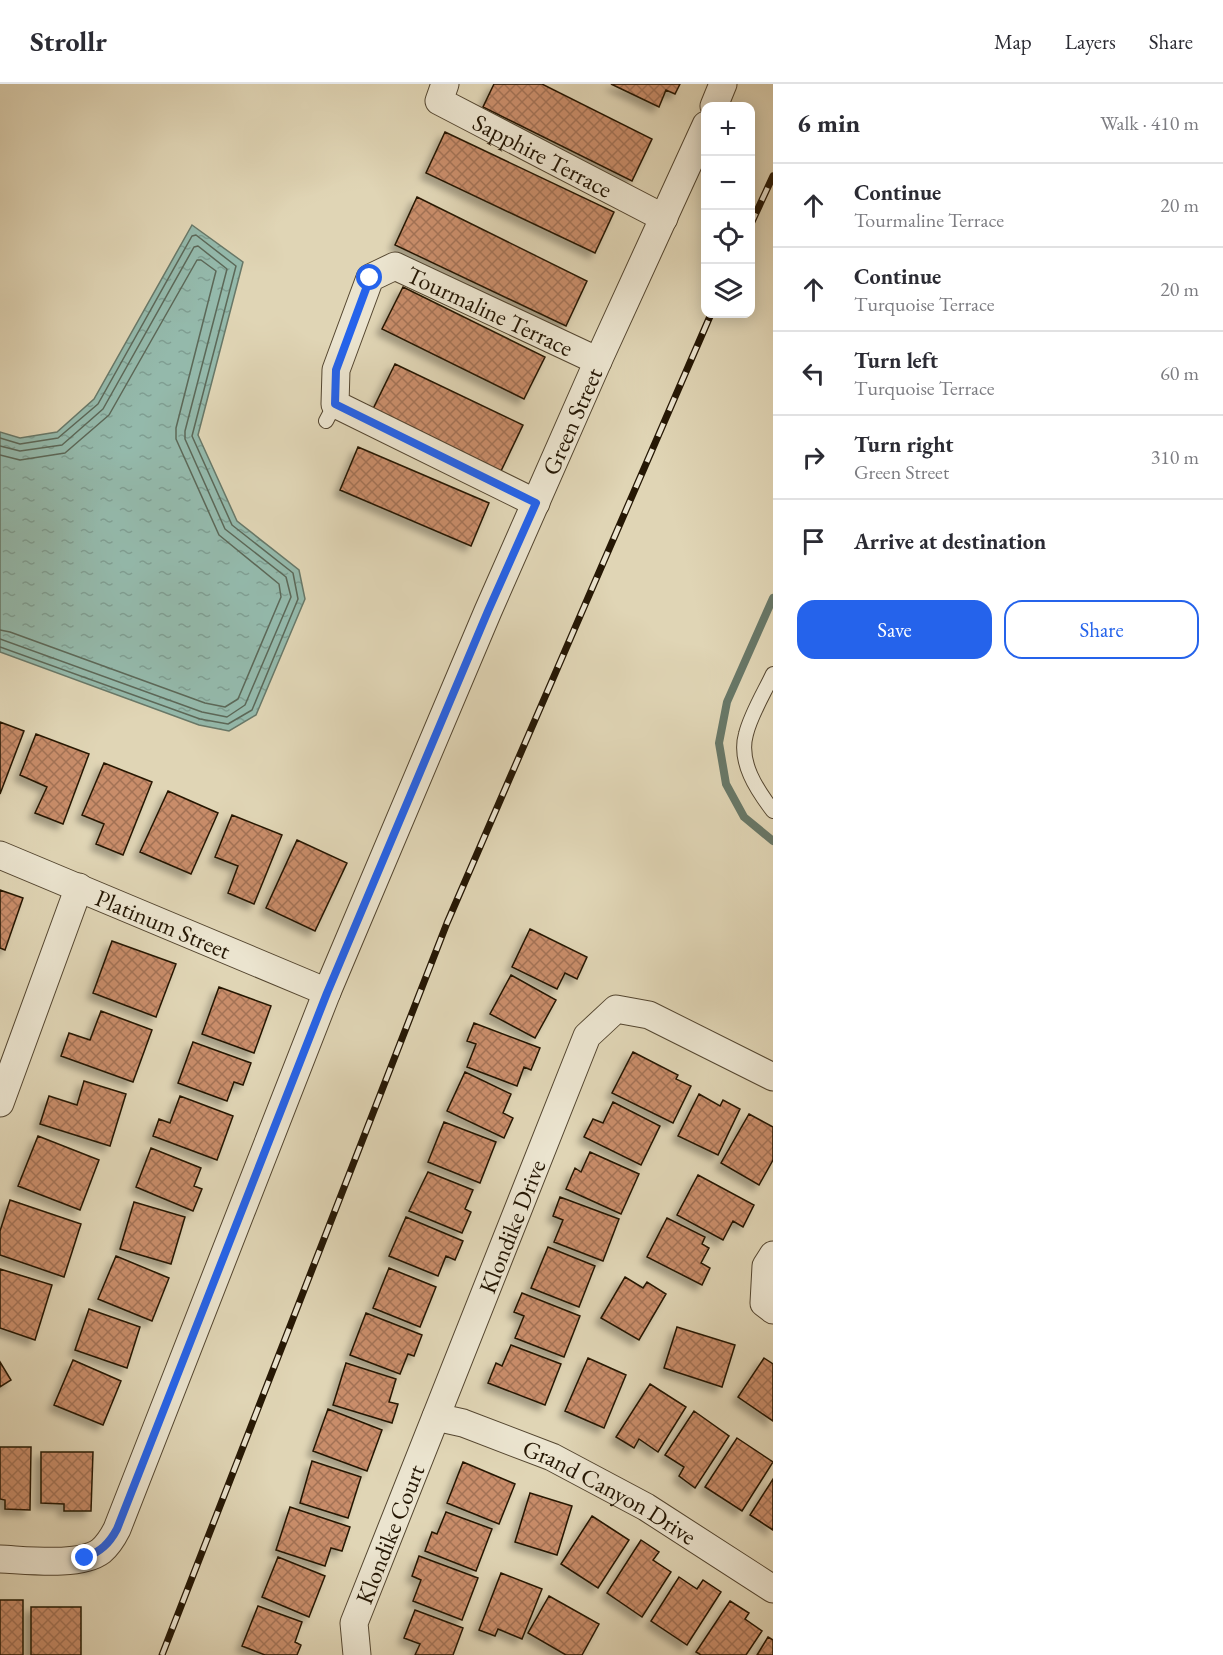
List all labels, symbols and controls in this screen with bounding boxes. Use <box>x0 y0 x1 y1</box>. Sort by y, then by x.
text: Strollr <box>30 23 107 59</box>
text: Map <box>994 28 1032 55</box>
text: Layers <box>1065 28 1116 55</box>
text: Share <box>1149 28 1193 55</box>
map controls <box>701 102 755 318</box>
button: + <box>701 102 755 156</box>
street label: Sapphire Terrace <box>468 106 618 204</box>
text: 6 min <box>797 106 860 140</box>
text: Walk · 410 m <box>1100 110 1199 136</box>
button: − <box>701 156 755 210</box>
text: Continue <box>854 178 941 207</box>
icon: ahead <box>797 189 830 222</box>
text: 20 m <box>1160 192 1199 218</box>
text: Tourmaline Terrace <box>854 207 1004 233</box>
button: locate <box>701 210 755 264</box>
street label: Tourmaline Terrace <box>402 258 578 363</box>
text: Continue <box>854 262 941 291</box>
route start <box>356 264 382 290</box>
button: layers <box>701 264 755 318</box>
icon: ahead <box>797 273 830 306</box>
text: 20 m <box>1160 276 1199 302</box>
text: Turquoise Terrace <box>854 291 995 317</box>
text: Turn left <box>854 346 938 375</box>
icon: left <box>797 357 830 390</box>
text: 60 m <box>1160 360 1199 386</box>
street label: Green Street <box>534 362 609 480</box>
text: Turquoise Terrace <box>854 375 995 401</box>
text: Turn right <box>854 430 953 459</box>
icon: right <box>797 441 830 474</box>
text: 310 m <box>1151 444 1199 470</box>
text: Green Street <box>854 459 949 485</box>
icon: arrive <box>797 525 830 558</box>
text: Arrive at destination <box>854 527 1046 556</box>
button: Save <box>797 600 992 659</box>
button: Share <box>1004 600 1199 659</box>
street label: Platinum Street <box>91 881 236 966</box>
street label: Klondike Drive <box>471 1155 552 1298</box>
street label: Grand Canyon Drive <box>519 1432 703 1551</box>
street label: Klondike Court <box>348 1459 431 1608</box>
route end <box>71 1544 97 1570</box>

